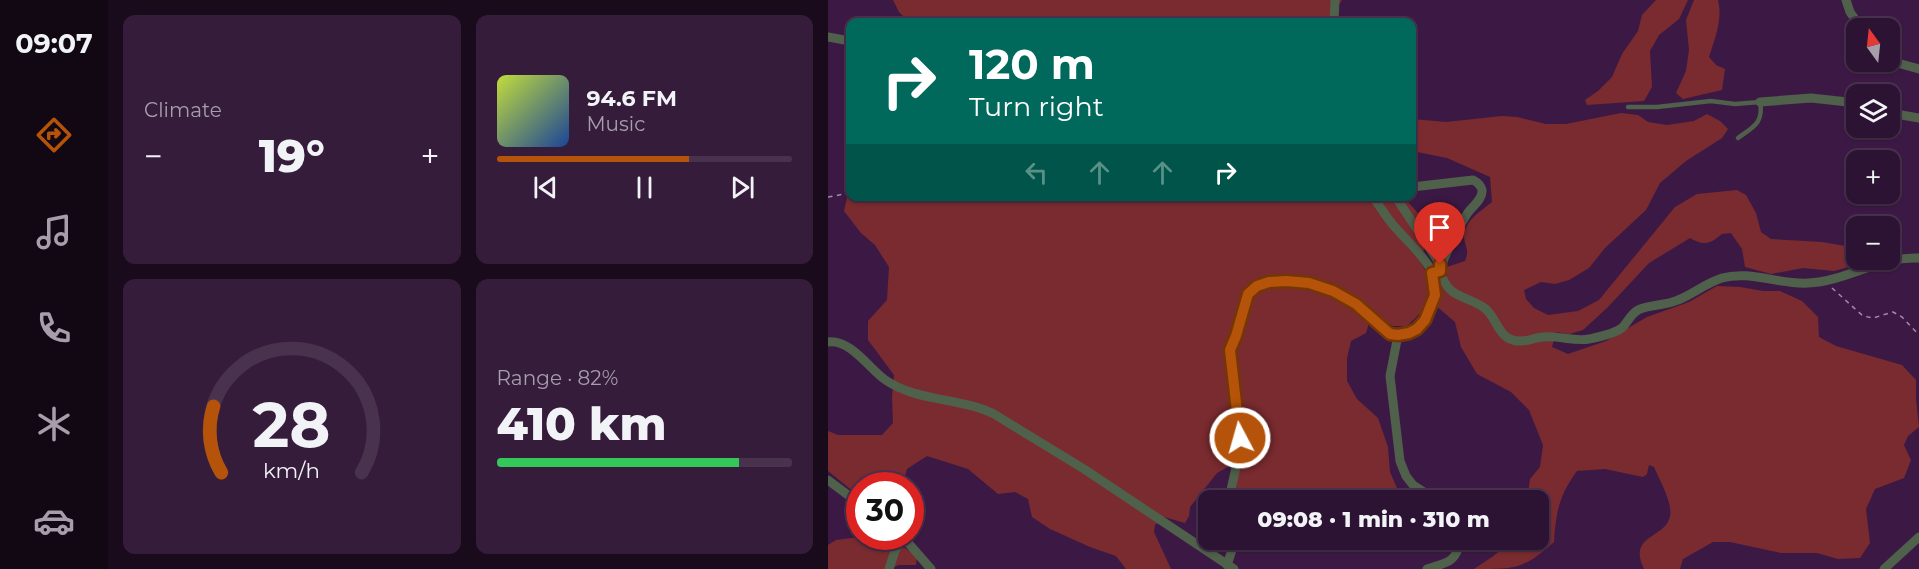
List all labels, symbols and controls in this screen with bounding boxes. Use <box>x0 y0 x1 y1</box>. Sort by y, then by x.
north arrow <box>1846 18 1900 72</box>
map controls <box>1846 18 1900 270</box>
text: 09:07 <box>15 27 93 60</box>
text: 120 m <box>969 38 1095 90</box>
icon: right <box>870 42 948 120</box>
button: layers <box>1846 84 1900 138</box>
text: 94.6 FM <box>587 85 677 112</box>
text: Turn right <box>969 90 1104 123</box>
text: Climate <box>144 98 222 122</box>
text: Music <box>587 112 645 136</box>
icon: directions <box>33 114 75 156</box>
text: 19° <box>259 128 325 183</box>
text: − <box>144 136 163 176</box>
text: + <box>421 136 439 176</box>
button: + <box>1846 150 1900 204</box>
icon: left <box>1020 156 1053 189</box>
icon: ahead <box>1083 156 1116 189</box>
icon: ahead <box>1146 156 1179 189</box>
icon: right <box>1209 156 1242 189</box>
icon: previous <box>529 171 562 204</box>
icon: pause <box>628 171 661 204</box>
icon: next <box>726 171 759 204</box>
pin <box>1414 202 1465 264</box>
icon: music <box>33 211 75 253</box>
icon: arrive <box>1423 211 1456 244</box>
button: − <box>1846 216 1900 270</box>
icon: phone <box>33 307 75 349</box>
text: Range · 82% <box>497 366 618 390</box>
text: 28 <box>253 387 331 463</box>
text: 410 km <box>497 396 666 451</box>
icon: climate <box>33 403 75 445</box>
position arrow <box>1208 406 1272 470</box>
text: km/h <box>263 458 320 484</box>
speed limit sign: 30 <box>846 472 924 550</box>
icon: car <box>33 500 75 542</box>
text: 09:08 · 1 min · 310 m <box>1257 506 1490 533</box>

